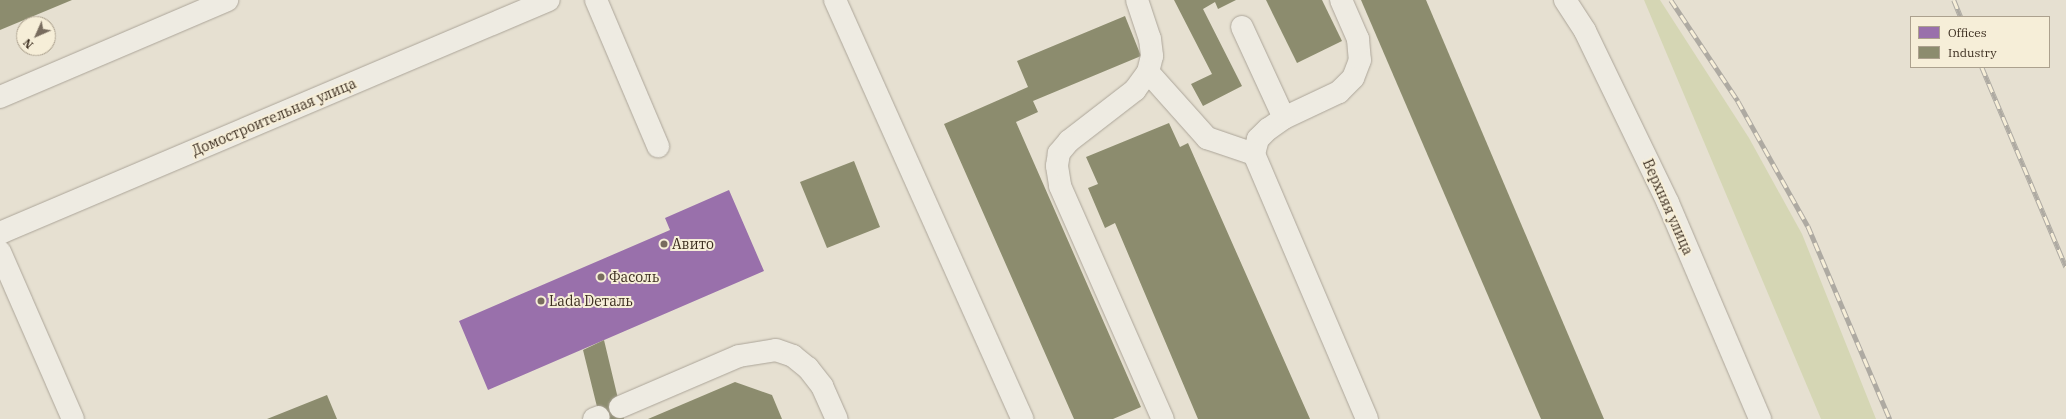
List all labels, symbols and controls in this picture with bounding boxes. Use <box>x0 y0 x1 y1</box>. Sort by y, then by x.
north arrow <box>16 16 56 56</box>
legend <box>1910 16 2050 68</box>
text: Offices <box>1948 25 1987 40</box>
text: N <box>20 36 36 52</box>
text: Industry <box>1948 45 1997 60</box>
street label: Домостроительная улица <box>189 75 359 159</box>
street label: Верхняя улица <box>1639 156 1697 258</box>
place label: Авито <box>672 236 714 252</box>
marker: Авито <box>659 239 669 249</box>
place label: Фасоль <box>609 269 659 285</box>
marker: Фасоль <box>596 272 606 282</box>
place label: Lada Dеталь <box>549 293 633 309</box>
marker: Lada Dеталь <box>536 296 546 306</box>

